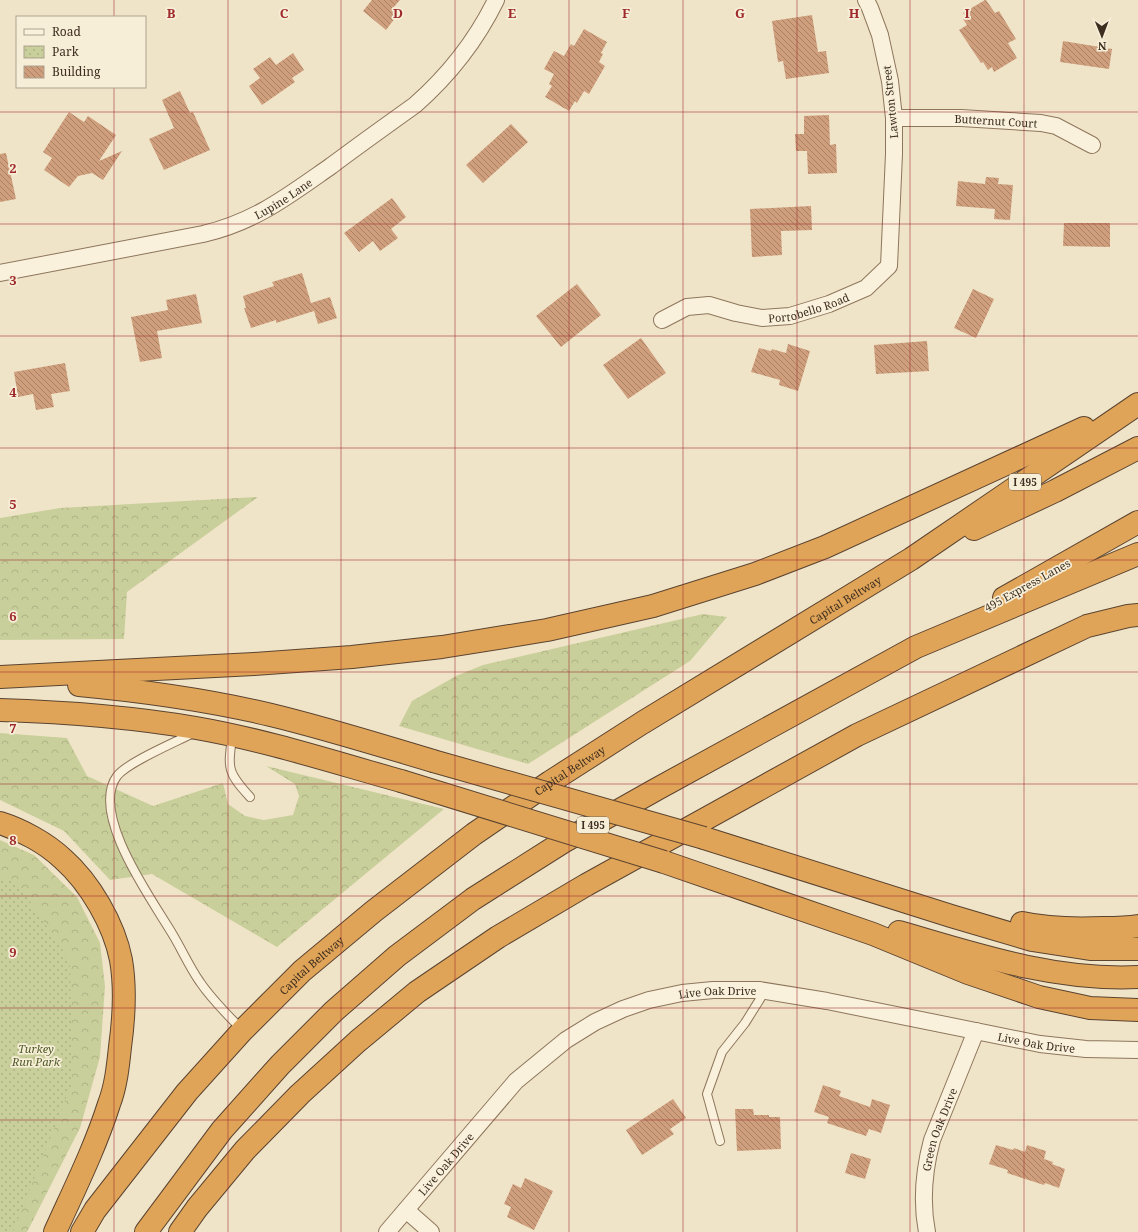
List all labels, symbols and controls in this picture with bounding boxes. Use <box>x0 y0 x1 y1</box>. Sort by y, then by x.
text: B <box>167 4 176 22</box>
text: C <box>280 4 289 22</box>
text: D <box>393 4 403 22</box>
text: E <box>508 4 517 22</box>
text: F <box>622 4 630 22</box>
text: G <box>735 4 745 22</box>
text: H <box>849 4 860 22</box>
text: I <box>964 4 970 22</box>
legend <box>16 16 146 88</box>
north arrow <box>1082 16 1122 56</box>
text: Road <box>52 23 82 40</box>
text: N <box>1097 39 1107 54</box>
text: Park <box>52 43 80 60</box>
text: Building <box>52 63 101 80</box>
street label: Lawton Street <box>879 65 901 139</box>
street label: Butternut Court <box>954 111 1038 130</box>
text: 2 <box>9 159 17 177</box>
street label: Lupine Lane <box>251 174 315 222</box>
text: 3 <box>9 271 17 289</box>
street label: Portobello Road <box>768 289 852 325</box>
text: 4 <box>9 383 17 401</box>
road number: I 495 <box>1009 474 1041 490</box>
text: 5 <box>9 495 17 513</box>
street label: 495 Express Lanes <box>981 555 1073 615</box>
street label: Capital Beltway <box>806 571 884 627</box>
text: 6 <box>9 607 17 625</box>
text: 7 <box>9 719 17 737</box>
street label: Capital Beltway <box>531 741 608 798</box>
road number: I 495 <box>577 817 609 833</box>
text: 8 <box>9 831 17 849</box>
street label: Capital Beltway <box>275 932 347 998</box>
text: 9 <box>9 943 17 961</box>
street label: Live Oak Drive <box>677 983 757 1001</box>
street label: Live Oak Drive <box>996 1028 1076 1055</box>
park label: Turkey Run Park <box>11 1041 61 1069</box>
street label: Green Oak Drive <box>918 1085 960 1172</box>
street label: Live Oak Drive <box>414 1129 477 1198</box>

